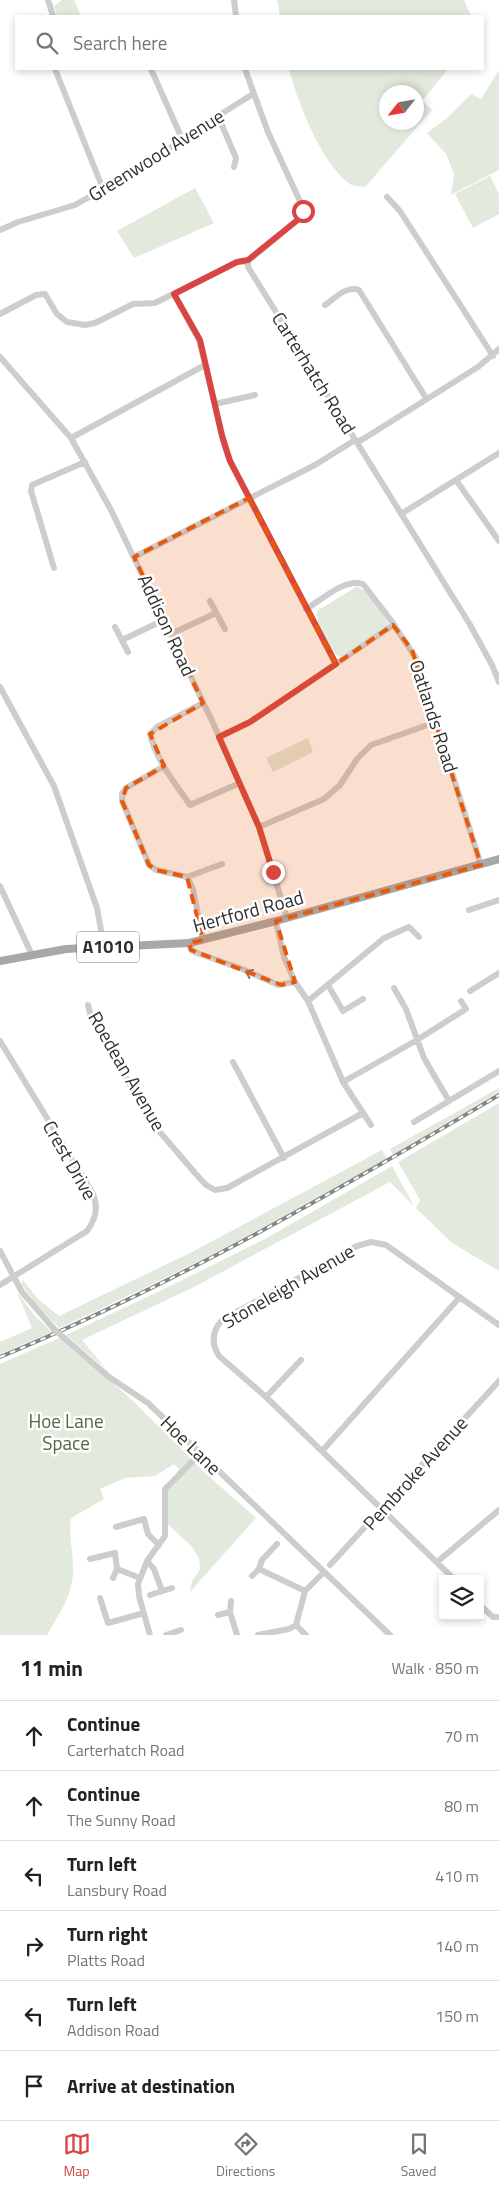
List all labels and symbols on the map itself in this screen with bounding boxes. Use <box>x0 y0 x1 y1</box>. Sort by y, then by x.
north arrow <box>379 85 424 130</box>
street label: Greenwood Avenue <box>82 101 229 208</box>
route start <box>292 200 315 223</box>
street label: Carterhatch Road <box>265 306 364 440</box>
street label: Addison Road <box>131 569 204 681</box>
street label: Oatlands Road <box>403 656 466 776</box>
route end <box>262 861 285 884</box>
street label: Hertford Road <box>189 882 306 939</box>
road number: A1010 <box>77 932 139 962</box>
one-way arrow <box>245 968 254 979</box>
street label: Roedean Avenue <box>81 1005 174 1136</box>
street label: Crest Drive <box>36 1115 105 1205</box>
street label: Stoneleigh Avenue <box>216 1236 359 1335</box>
park label: Hoe Lane Space <box>29 1406 103 1457</box>
street label: Hoe Lane <box>154 1408 228 1481</box>
street label: Pembroke Avenue <box>355 1409 474 1536</box>

